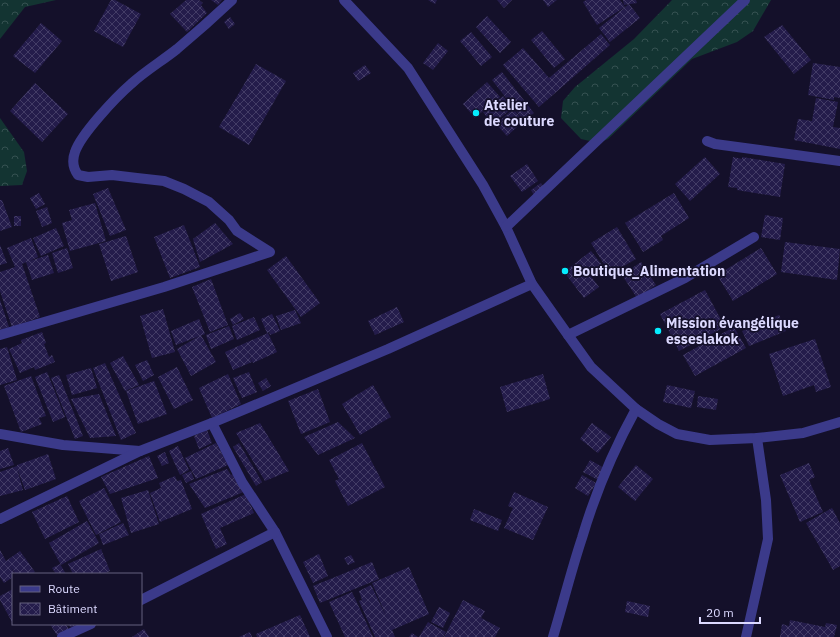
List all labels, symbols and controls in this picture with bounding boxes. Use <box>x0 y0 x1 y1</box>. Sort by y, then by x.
place label: Atelier de couture <box>484 96 554 130</box>
marker: Atelier de couture <box>471 108 481 118</box>
place label: Boutique_Alimentation <box>573 262 725 280</box>
marker: Boutique_Alimentation <box>560 266 570 276</box>
place label: Mission évangélique esseslakok <box>666 314 799 348</box>
marker: Mission évangélique esseslakok <box>653 326 663 336</box>
legend <box>12 573 142 625</box>
text: Route <box>48 581 80 596</box>
scale bar <box>700 599 760 625</box>
text: Bâtiment <box>48 601 98 616</box>
text: 20 m <box>706 605 734 620</box>

